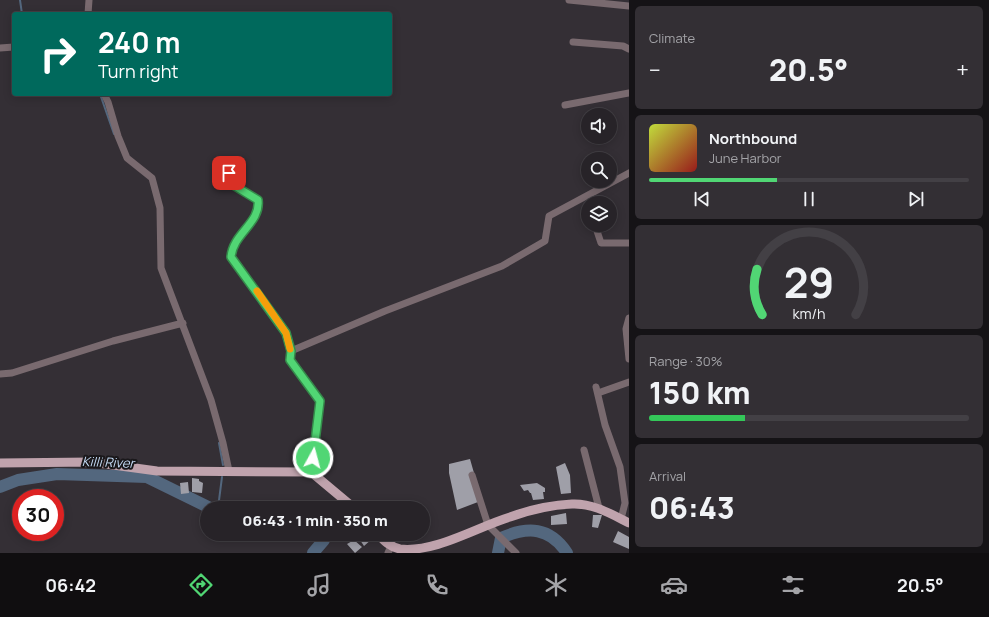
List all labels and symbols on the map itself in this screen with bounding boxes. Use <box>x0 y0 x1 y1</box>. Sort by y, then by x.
pin <box>212 156 246 190</box>
position arrow <box>292 437 334 479</box>
water label: Killi River <box>82 452 137 472</box>
speed limit sign: 30 <box>12 489 64 541</box>

